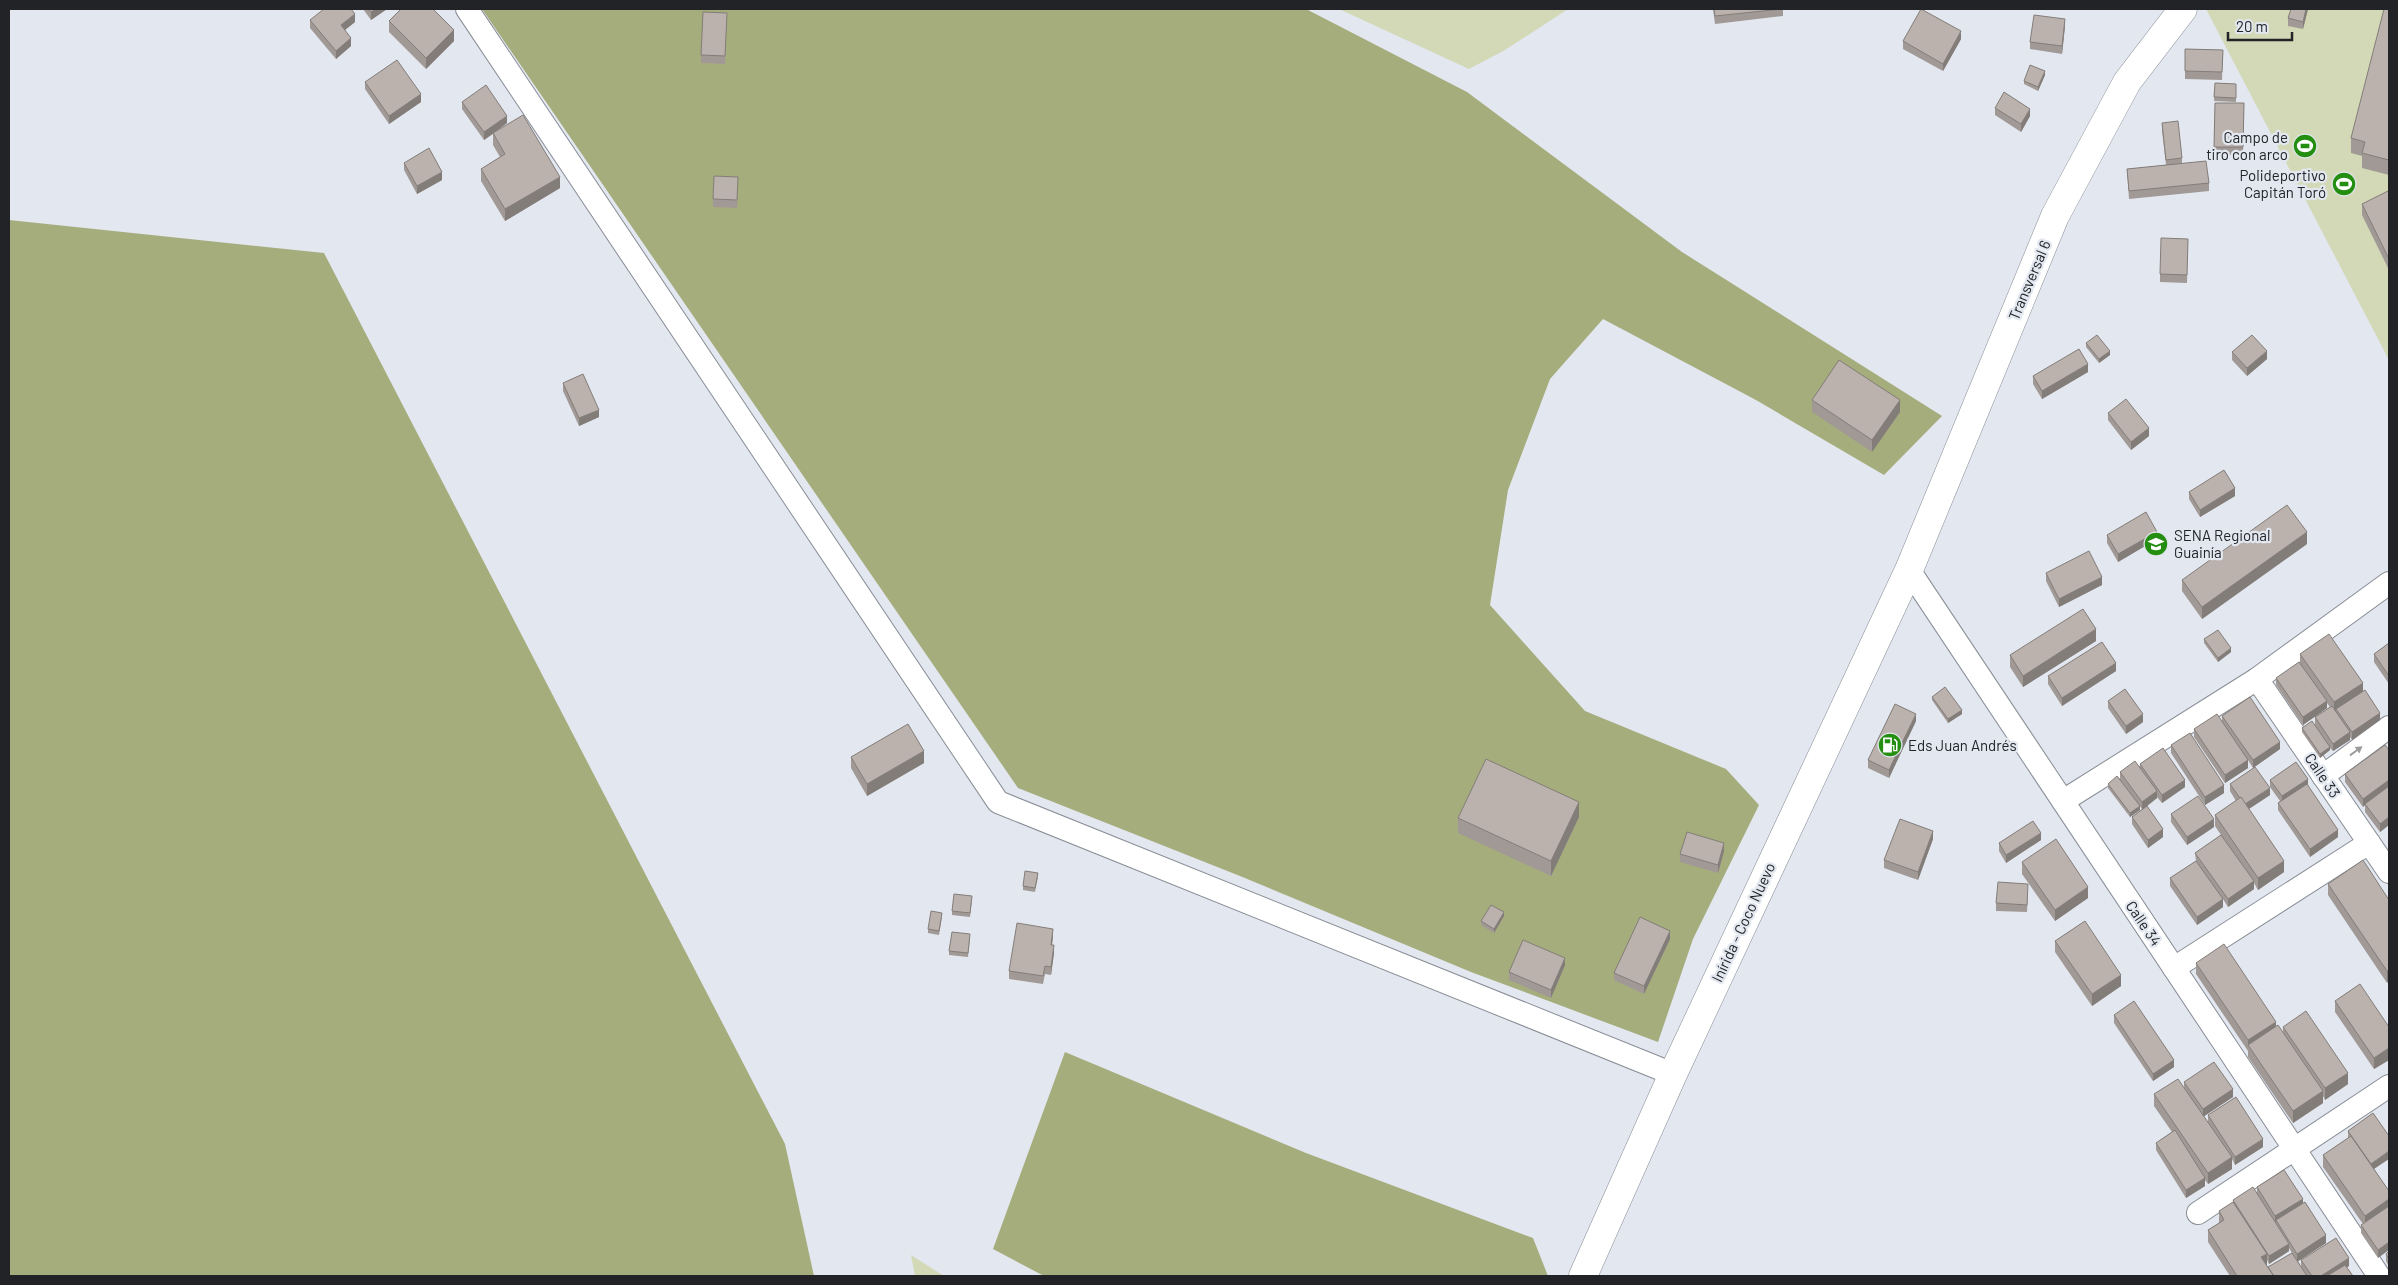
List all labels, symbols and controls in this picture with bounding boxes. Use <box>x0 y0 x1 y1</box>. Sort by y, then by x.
scale bar <box>2228 10 2292 42</box>
text: 20 m <box>2236 17 2268 35</box>
place label: Campo de tiro con arco <box>2206 128 2288 163</box>
sports icon: Campo de tiro con arco <box>2292 133 2318 159</box>
place label: Polideportivo Capitán Toró <box>2239 166 2326 201</box>
sports icon: Polideportivo Capitán Toró <box>2331 171 2357 197</box>
street label: Transversal 6 <box>2004 237 2054 323</box>
place label: SENA Regional Guainía <box>2174 526 2270 561</box>
school or university icon: SENA Regional Guainía <box>2143 531 2169 557</box>
fuel station icon: Eds Juan Andrés <box>1877 732 1903 758</box>
place label: Eds Juan Andrés <box>1908 736 2017 754</box>
one-way arrow <box>2349 746 2363 756</box>
street label: Calle 33 <box>2302 749 2344 801</box>
street label: Inírida - Coco Nuevo <box>1707 860 1779 984</box>
street label: Calle 34 <box>2122 897 2166 949</box>

